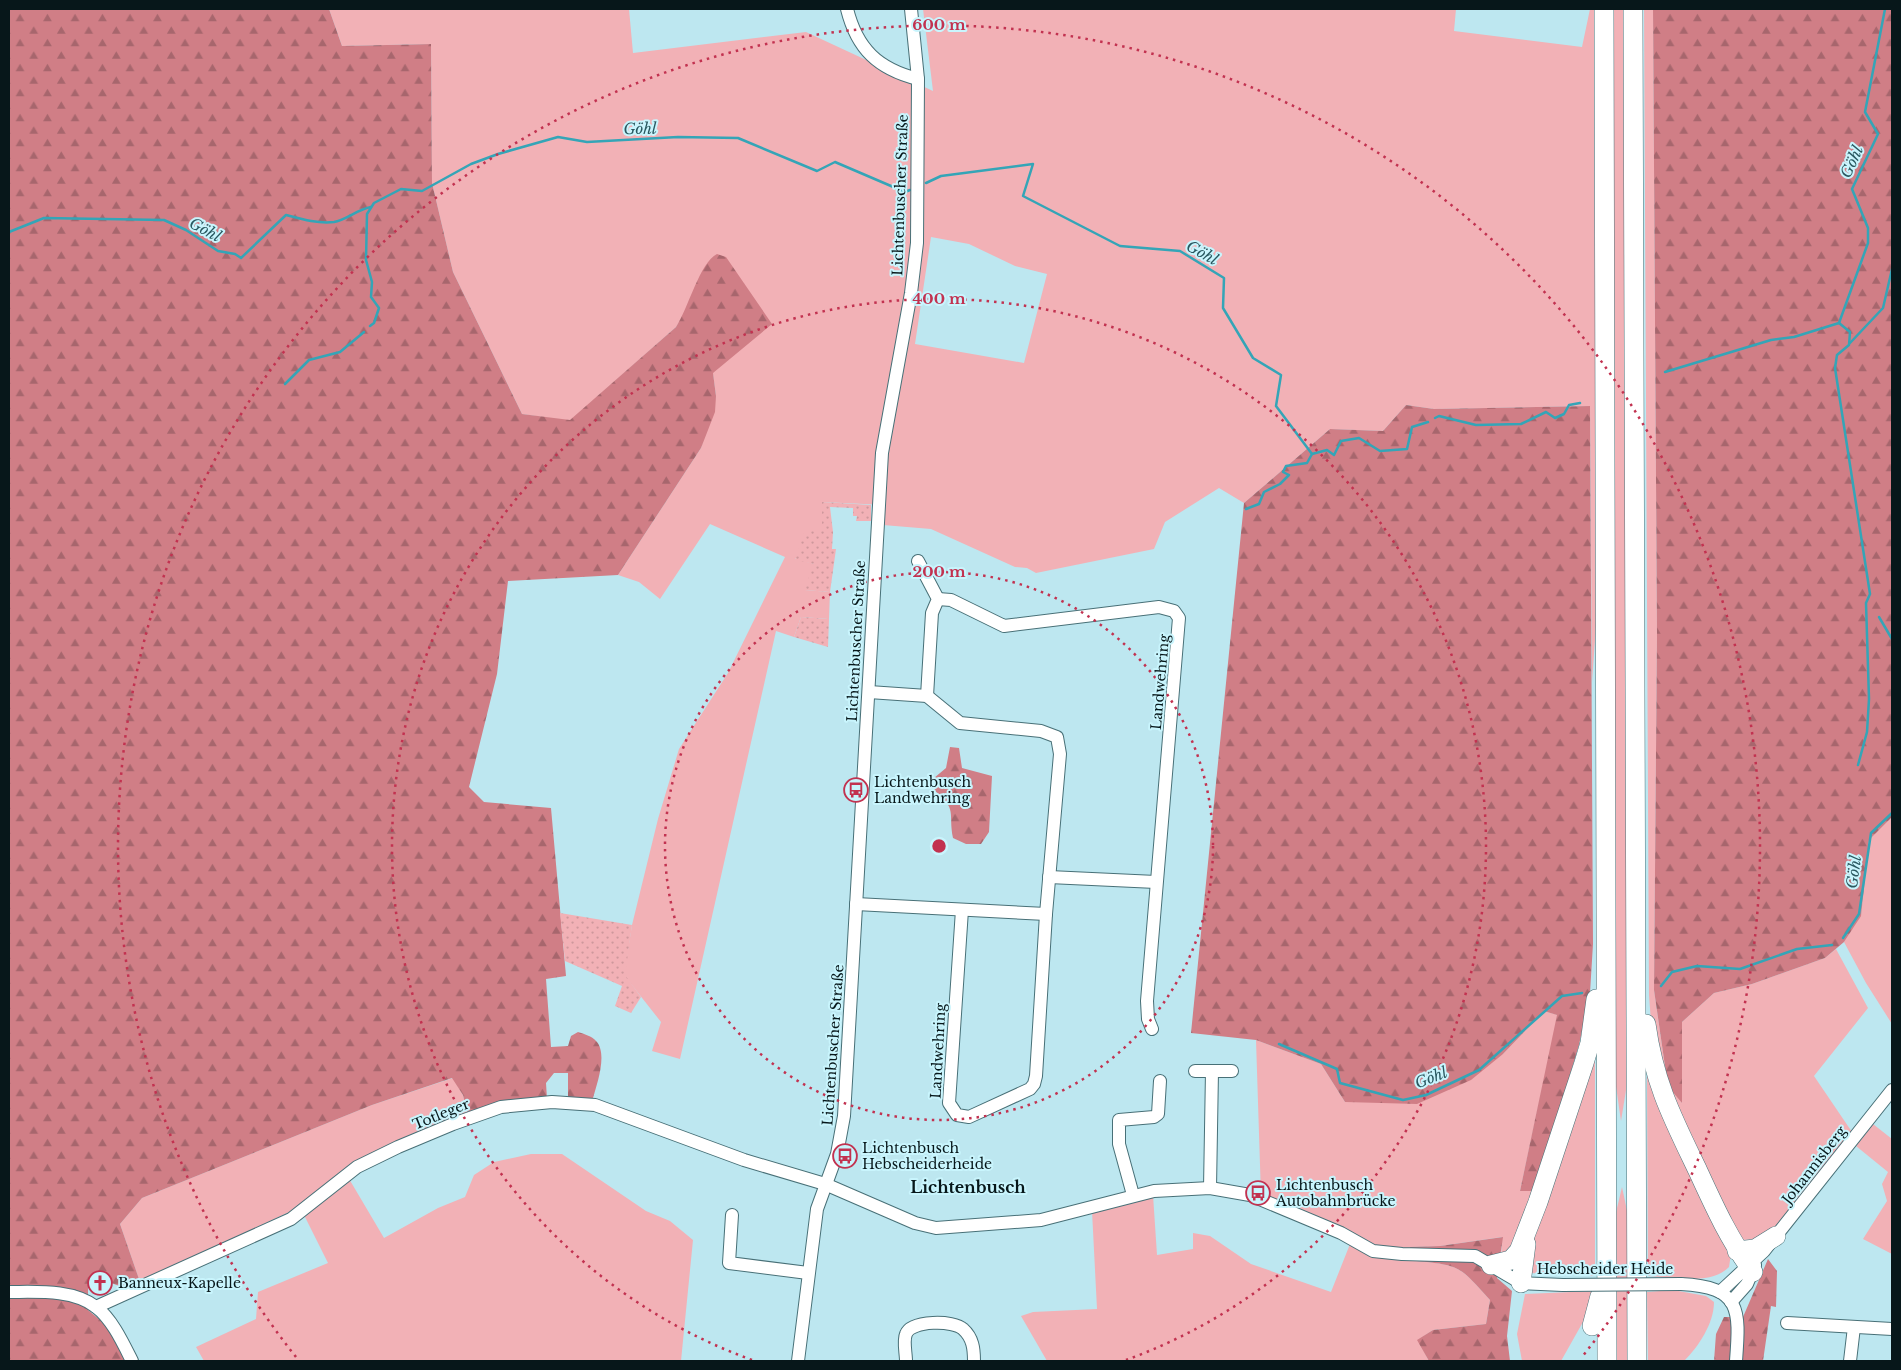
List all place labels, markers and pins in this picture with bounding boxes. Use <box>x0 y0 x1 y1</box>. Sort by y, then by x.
place label: Lichtenbusch Landwehring <box>874 773 971 807</box>
bus stop icon: Lichtenbusch Landwehring <box>843 777 869 803</box>
centre of rings <box>930 837 948 855</box>
place label: Lichtenbusch Hebscheiderheide <box>862 1139 992 1173</box>
bus stop icon: Lichtenbusch Hebscheiderheide <box>832 1143 858 1169</box>
place label: Lichtenbusch Autobahnbrücke <box>1275 1176 1396 1210</box>
bus stop icon: Lichtenbusch Autobahnbrücke <box>1245 1180 1271 1206</box>
church icon: Banneux-Kapelle <box>87 1270 113 1296</box>
place label: Banneux-Kapelle <box>118 1274 241 1292</box>

